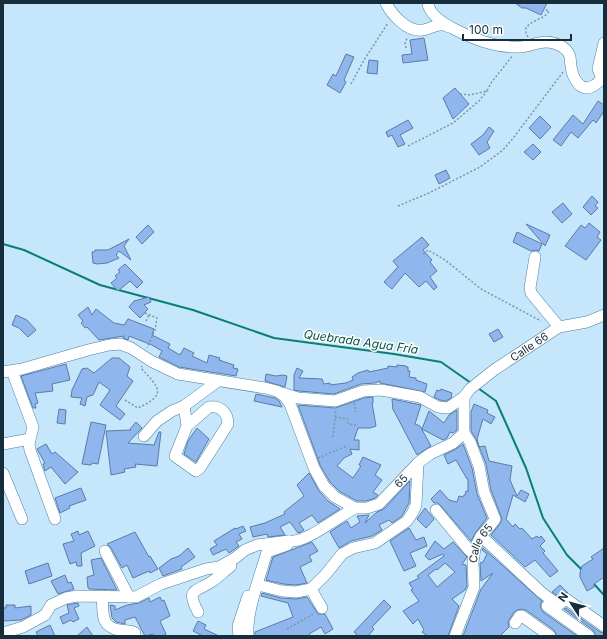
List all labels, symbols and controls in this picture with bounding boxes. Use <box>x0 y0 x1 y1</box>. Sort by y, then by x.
scale bar <box>463 16 571 42</box>
text: 100 m <box>469 22 503 37</box>
water label: Quebrada Agua Fría <box>303 326 419 357</box>
street label: Calle 66 <box>507 329 551 364</box>
street label: 65 <box>391 471 411 491</box>
street label: Calle 65 <box>466 520 496 564</box>
north arrow <box>551 583 591 623</box>
text: N <box>555 590 571 605</box>

